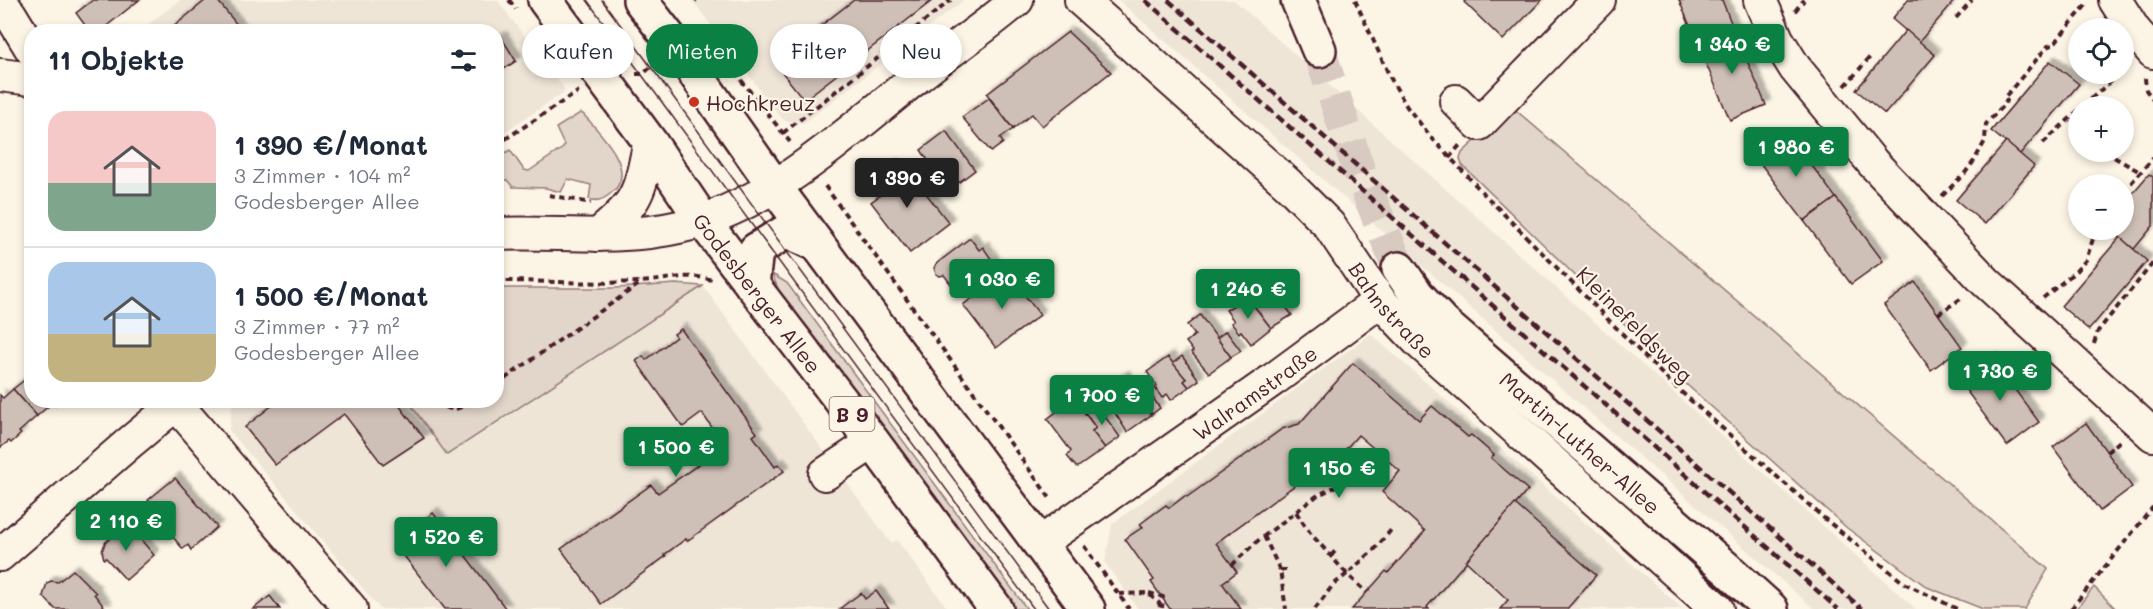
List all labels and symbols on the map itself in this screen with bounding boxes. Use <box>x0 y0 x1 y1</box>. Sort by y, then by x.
pin: 1 340 € <box>1677 24 1787 75</box>
place label: Hochkreuz <box>706 89 815 116</box>
marker: Hochkreuz <box>687 95 701 109</box>
pin: 1 980 € <box>1741 127 1851 178</box>
pin: 1 390 € <box>852 158 962 209</box>
street label: Godesberger Allee <box>688 207 828 378</box>
street label: Bahnstraße <box>1344 256 1441 364</box>
pin: 1 030 € <box>947 259 1057 310</box>
street label: Kleinefeldsweg <box>1571 260 1699 388</box>
pin: 1 240 € <box>1193 269 1303 320</box>
street label: Walramstraße <box>1187 339 1322 446</box>
pin: 1 730 € <box>1945 351 2055 402</box>
street label: Martin-Luther-Allee <box>1495 365 1667 519</box>
pin: 1 700 € <box>1047 375 1157 426</box>
road number: B 9 <box>830 397 874 431</box>
pin: 1 500 € <box>621 427 731 478</box>
pin: 1 150 € <box>1284 448 1394 499</box>
pin: 2 110 € <box>71 501 181 552</box>
pin: 1 520 € <box>391 517 501 568</box>

